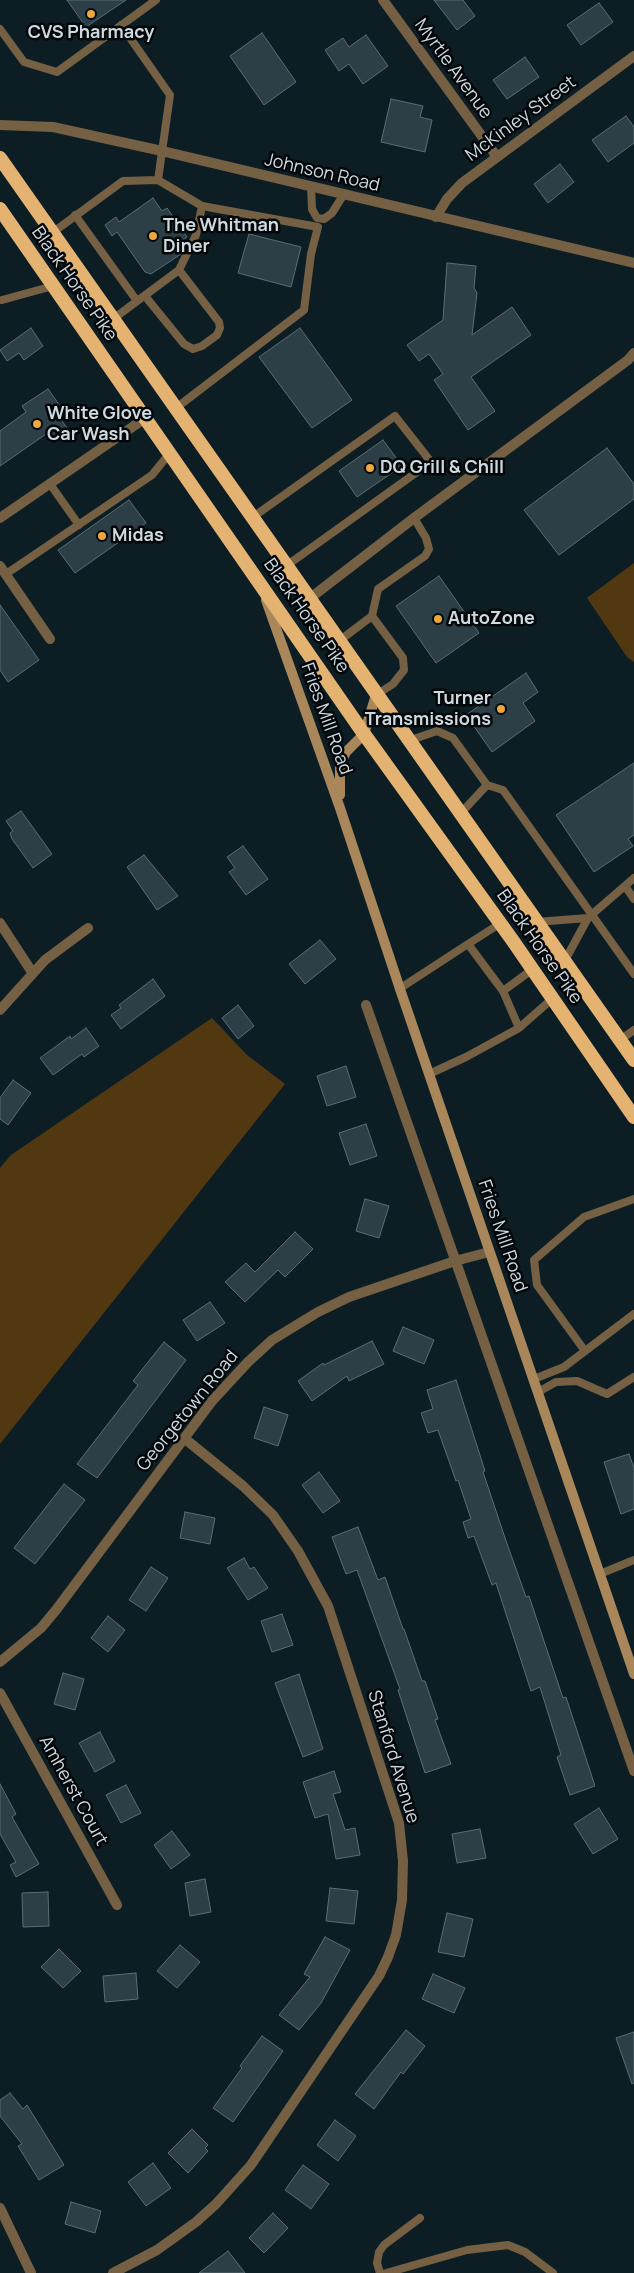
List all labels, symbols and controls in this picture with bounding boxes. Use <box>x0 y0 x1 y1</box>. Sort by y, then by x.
marker: CVS Pharmacy <box>85 8 97 20</box>
street label: Myrtle Avenue <box>410 15 496 123</box>
place label: CVS Pharmacy <box>28 22 154 44</box>
street label: McKinley Street <box>462 72 580 166</box>
street label: Johnson Road <box>262 149 382 197</box>
place label: The Whitman Diner <box>163 215 279 258</box>
street label: Black Horse Pike <box>27 223 121 345</box>
marker: The Whitman Diner <box>147 230 159 242</box>
place label: White Glove Car Wash <box>47 403 152 446</box>
marker: White Glove Car Wash <box>31 418 43 430</box>
place label: DQ Grill & Chill <box>380 457 504 479</box>
marker: DQ Grill & Chill <box>364 462 376 474</box>
place label: Midas <box>112 525 164 547</box>
marker: Midas <box>96 530 108 542</box>
street label: Black Horse Pike <box>259 555 353 677</box>
place label: AutoZone <box>448 608 535 630</box>
marker: AutoZone <box>432 613 444 625</box>
street label: Fries Mill Road <box>296 660 356 778</box>
place label: Turner Transmissions <box>365 688 491 731</box>
marker: Turner Transmissions <box>495 703 507 715</box>
street label: Black Horse Pike <box>492 886 586 1008</box>
street label: Fries Mill Road <box>473 1177 531 1295</box>
street label: Georgetown Road <box>133 1346 243 1476</box>
street label: Stanford Avenue <box>363 1688 423 1826</box>
street label: Amherst Court <box>34 1732 112 1850</box>

